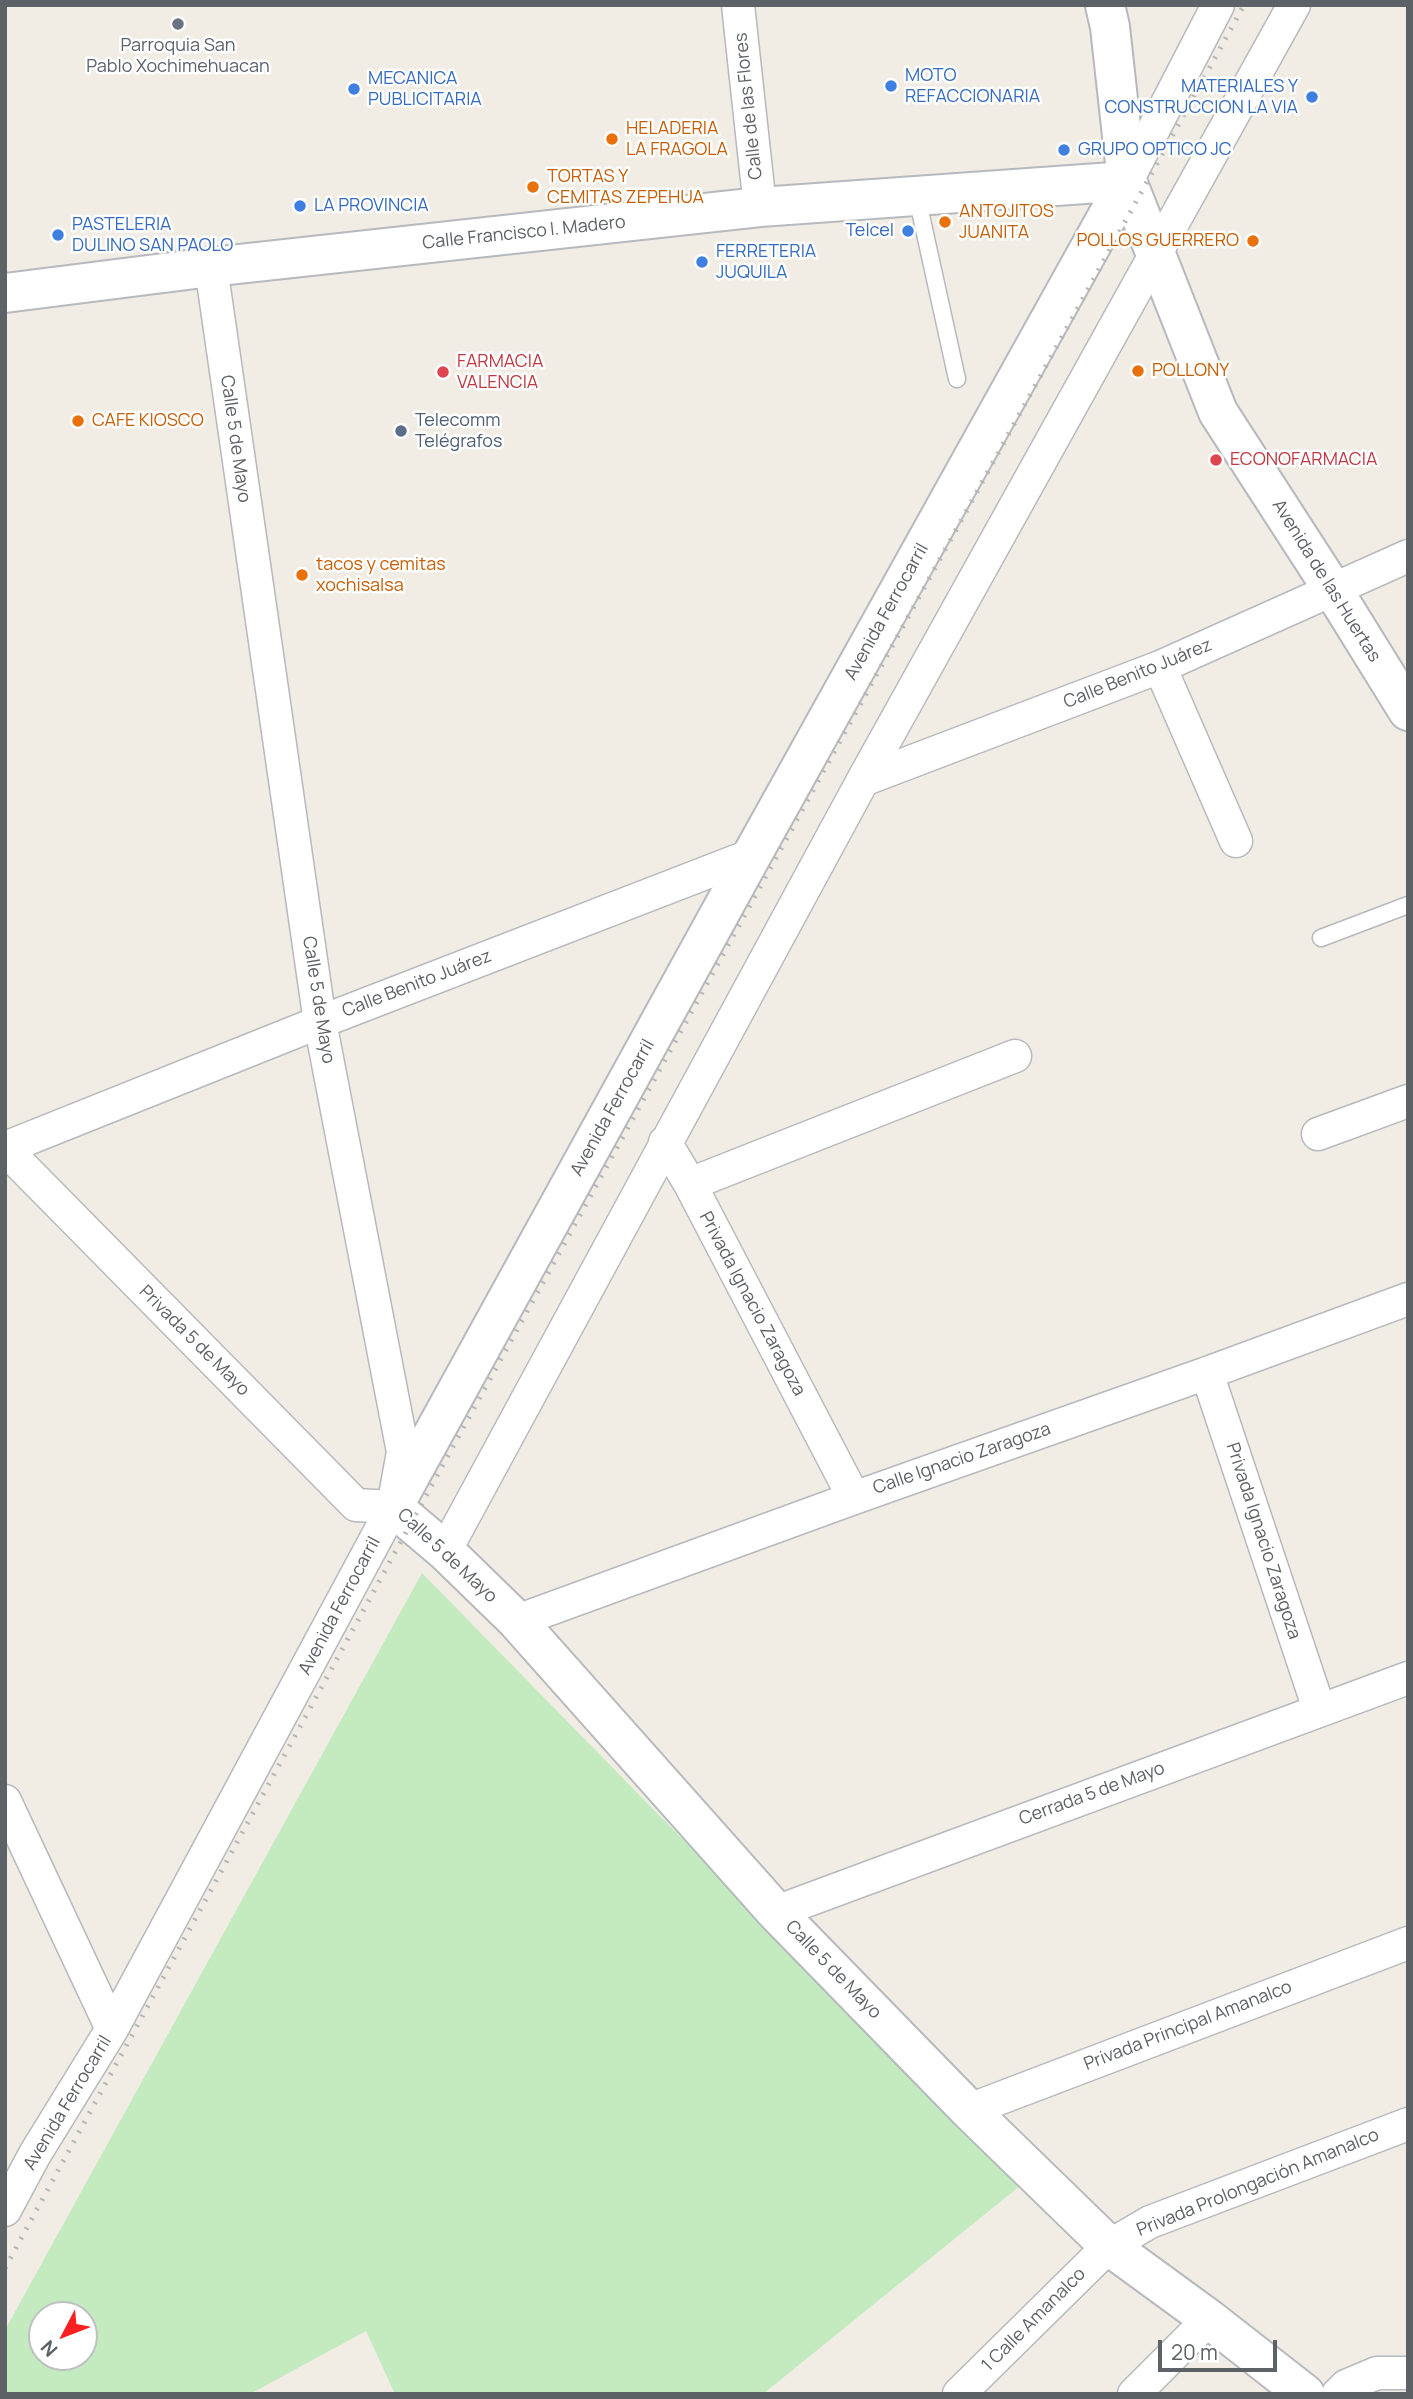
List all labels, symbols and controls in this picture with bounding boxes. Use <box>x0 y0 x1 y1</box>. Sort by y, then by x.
marker: Parroquia San Pablo Xochimehuacan <box>170 16 186 32</box>
street label: Calle de las Flores <box>731 31 767 181</box>
place label: Parroquia San Pablo Xochimehuacan <box>86 35 270 78</box>
place label: MOTO REFACCIONARIA <box>905 65 1040 108</box>
place label: MECANICA PUBLICITARIA <box>368 68 482 110</box>
place label: MATERIALES Y CONSTRUCCION LA VIA <box>1104 76 1298 119</box>
marker: MOTO REFACCIONARIA <box>883 78 899 94</box>
marker: MECANICA PUBLICITARIA <box>346 81 362 97</box>
marker: MATERIALES Y CONSTRUCCION LA VIA <box>1304 89 1320 105</box>
place label: HELADERIA LA FRAGOLA <box>626 118 728 160</box>
marker: HELADERIA LA FRAGOLA <box>604 131 620 147</box>
place label: GRUPO OPTICO JC <box>1078 139 1232 161</box>
marker: GRUPO OPTICO JC <box>1056 142 1072 158</box>
place label: TORTAS Y CEMITAS ZEPEHUA <box>547 166 704 208</box>
marker: TORTAS Y CEMITAS ZEPEHUA <box>525 179 541 195</box>
place label: LA PROVINCIA <box>314 195 429 217</box>
marker: LA PROVINCIA <box>292 198 308 214</box>
place label: ANTOJITOS JUANITA <box>959 201 1054 244</box>
street label: Calle Francisco I. Madero <box>421 212 627 254</box>
place label: PASTELERIA DULINO SAN PAOLO <box>72 214 233 256</box>
marker: ANTOJITOS JUANITA <box>937 214 953 230</box>
place label: Telcel <box>846 220 894 242</box>
marker: Telcel <box>900 223 916 239</box>
marker: PASTELERIA DULINO SAN PAOLO <box>50 227 66 243</box>
place label: POLLOS GUERRERO <box>1076 230 1239 252</box>
marker: POLLOS GUERRERO <box>1245 233 1261 249</box>
place label: FERRETERIA JUQUILA <box>716 241 816 284</box>
marker: FERRETERIA JUQUILA <box>694 254 710 270</box>
place label: FARMACIA VALENCIA <box>457 351 543 394</box>
place label: POLLONY <box>1152 360 1229 382</box>
marker: POLLONY <box>1130 363 1146 379</box>
marker: FARMACIA VALENCIA <box>435 364 451 380</box>
street label: Calle 5 de Mayo <box>215 374 255 504</box>
place label: CAFE KIOSCO <box>92 410 204 432</box>
place label: Telecomm Telégrafos <box>415 410 502 452</box>
marker: CAFE KIOSCO <box>70 413 86 429</box>
marker: Telecomm Telégrafos <box>393 423 409 439</box>
place label: ECONOFARMACIA <box>1230 449 1377 471</box>
marker: ECONOFARMACIA <box>1208 452 1224 468</box>
street label: Avenida de las Huertas <box>1267 496 1385 666</box>
street label: Avenida Ferrocarril <box>840 540 934 684</box>
place label: tacos y cemitas xochisalsa <box>316 554 446 596</box>
marker: tacos y cemitas xochisalsa <box>294 567 310 583</box>
street label: Calle Benito Juárez <box>1061 634 1215 714</box>
street label: Calle 5 de Mayo <box>297 935 339 1065</box>
street label: Calle Benito Juárez <box>339 946 495 1022</box>
street label: Avenida Ferrocarril <box>566 1036 660 1180</box>
street label: Privada Ignacio Zaragoza <box>694 1208 810 1400</box>
street label: Privada 5 de Mayo <box>134 1281 254 1401</box>
street label: Calle Ignacio Zaragoza <box>870 1418 1054 1500</box>
street label: Privada Ignacio Zaragoza <box>1221 1440 1305 1642</box>
street label: Calle 5 de Mayo <box>393 1504 501 1608</box>
street label: Avenida Ferrocarril <box>295 1533 385 1679</box>
street label: Cerrada 5 de Mayo <box>1016 1758 1168 1830</box>
street label: Calle 5 de Mayo <box>781 1916 885 2024</box>
street label: Privada Principal Amanalco <box>1081 1976 1295 2076</box>
street label: Avenida Ferrocarril <box>19 2032 117 2174</box>
street label: Privada Prolongación Amanalco <box>1134 2124 1382 2242</box>
street label: 1 Calle Amanalco <box>978 2264 1090 2376</box>
north arrow <box>28 2301 98 2371</box>
scale bar <box>1161 2326 1280 2370</box>
text: N <box>35 2335 63 2362</box>
text: 20 m <box>1171 2338 1218 2366</box>

